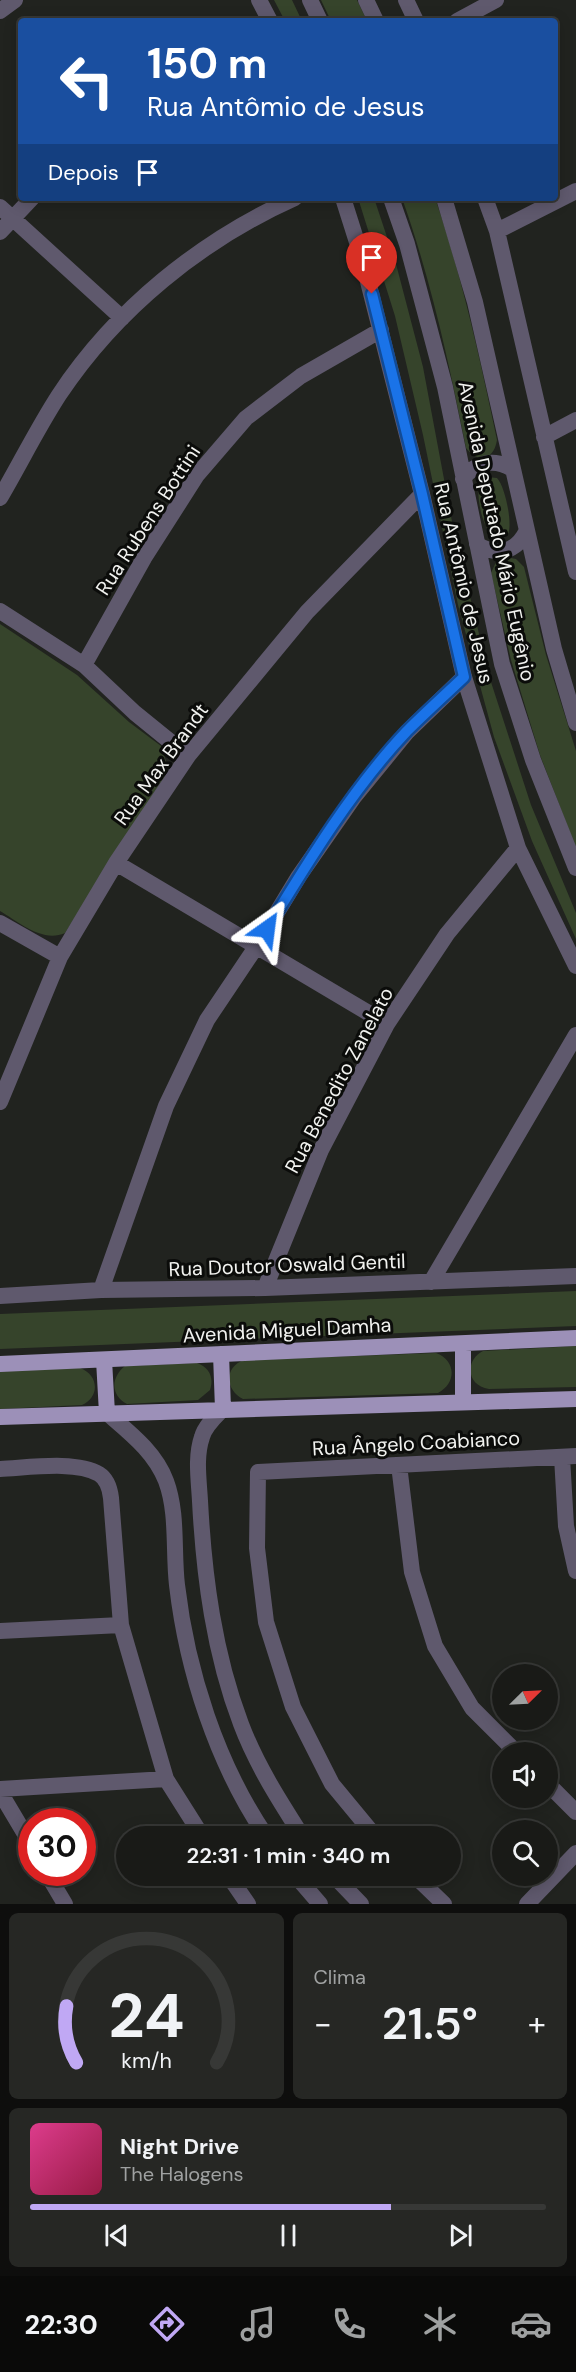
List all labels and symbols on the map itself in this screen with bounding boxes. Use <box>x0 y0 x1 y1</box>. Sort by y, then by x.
pin <box>346 232 397 294</box>
street label: Avenida Deputado Mário Eugênio <box>452 378 542 684</box>
street label: Rua Rubens Bottini <box>90 440 206 600</box>
street label: Rua Antômio de Jesus <box>428 480 500 686</box>
street label: Rua Max Brandt <box>108 698 214 830</box>
position arrow <box>235 897 299 961</box>
street label: Rua Benedito Zanelato <box>279 983 399 1177</box>
street label: Rua Doutor Oswald Gentil <box>168 1248 406 1282</box>
street label: Avenida Miguel Damha <box>182 1312 392 1348</box>
street label: Rua Ângelo Coabianco <box>311 1425 521 1461</box>
north arrow <box>492 1664 558 1730</box>
speed limit sign: 30 <box>18 1808 96 1886</box>

